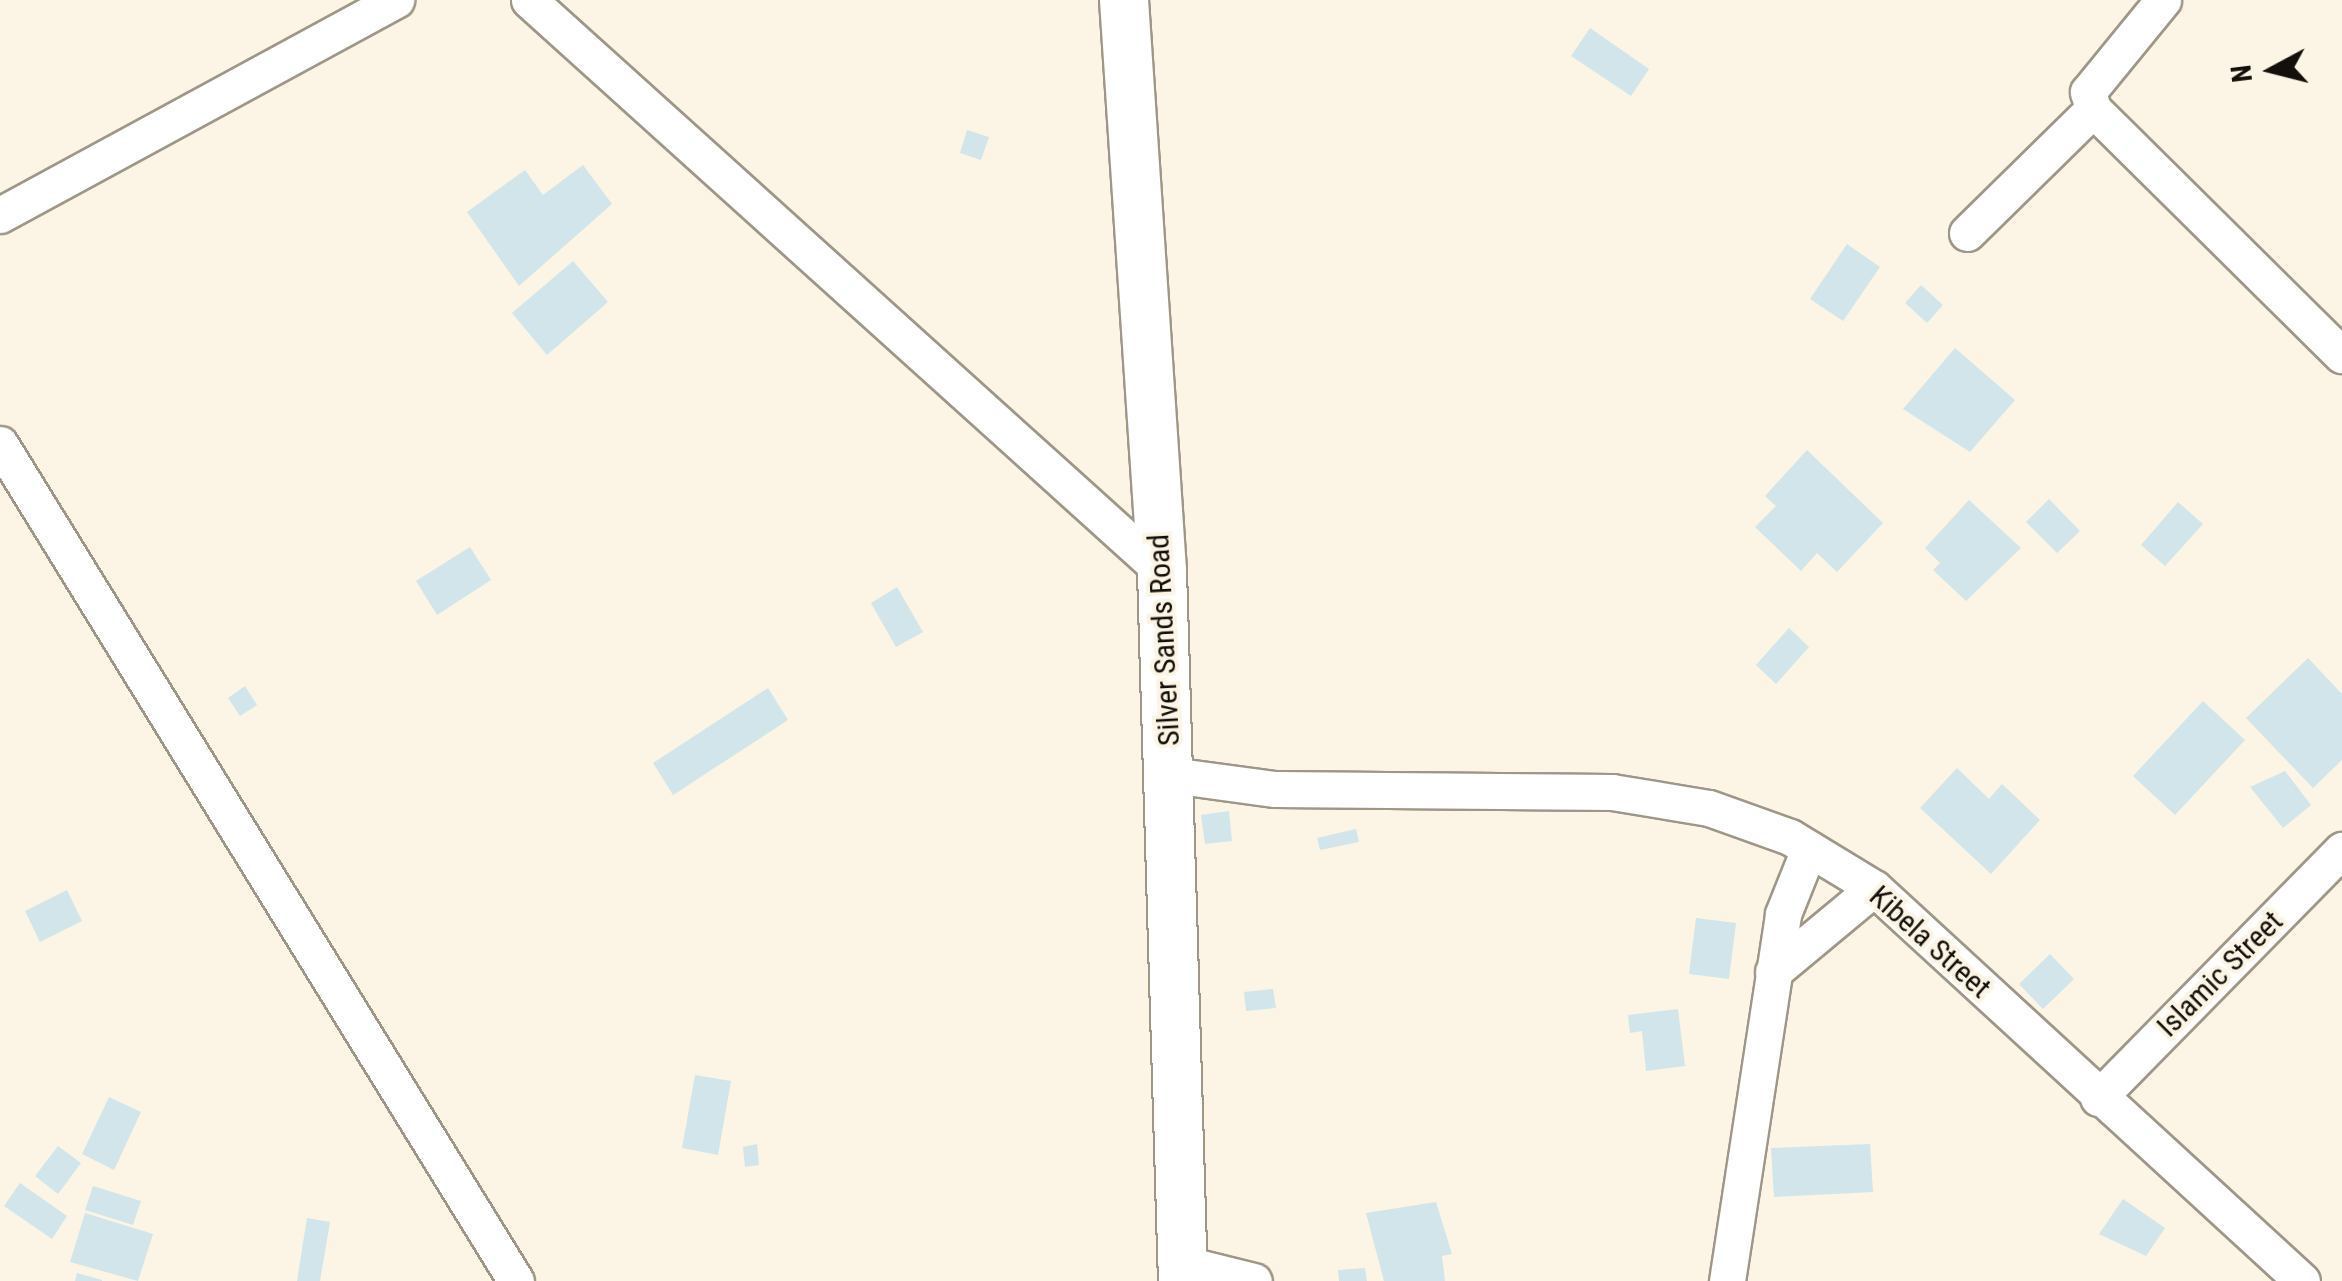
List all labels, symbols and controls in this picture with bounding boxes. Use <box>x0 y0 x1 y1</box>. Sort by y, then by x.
north arrow <box>2222 20 2322 120</box>
text: N <box>2224 63 2259 84</box>
street label: Silver Sands Road <box>1140 533 1188 747</box>
street label: Kibela Street <box>1862 878 1998 1006</box>
street label: Islamic Street <box>2150 904 2290 1044</box>

